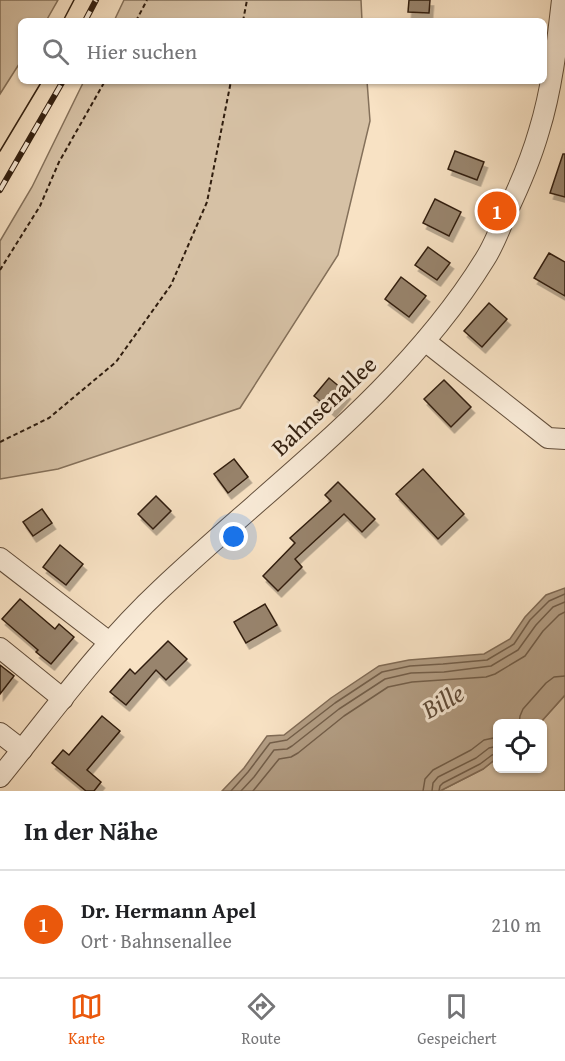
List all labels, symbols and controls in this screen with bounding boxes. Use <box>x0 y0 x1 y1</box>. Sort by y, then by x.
search box <box>18 18 547 84</box>
icon: search <box>39 35 72 68</box>
text: Hier suchen <box>87 35 197 67</box>
pin: 1 <box>478 188 516 234</box>
street label: Bahnsenallee <box>263 347 384 464</box>
your location <box>219 522 248 551</box>
water label: Bille <box>414 673 471 729</box>
map controls <box>493 719 547 773</box>
button: locate <box>493 719 547 773</box>
text: In der Nähe <box>24 811 158 850</box>
text: Dr. Hermann Apel <box>81 894 256 926</box>
text: 1 <box>38 910 49 939</box>
text: 210 m <box>491 910 541 939</box>
text: Ort · Bahnsenallee <box>81 926 232 955</box>
tab: Karte <box>68 990 105 1050</box>
tab: Route <box>242 990 281 1050</box>
tab: Gespeichert <box>417 990 497 1050</box>

